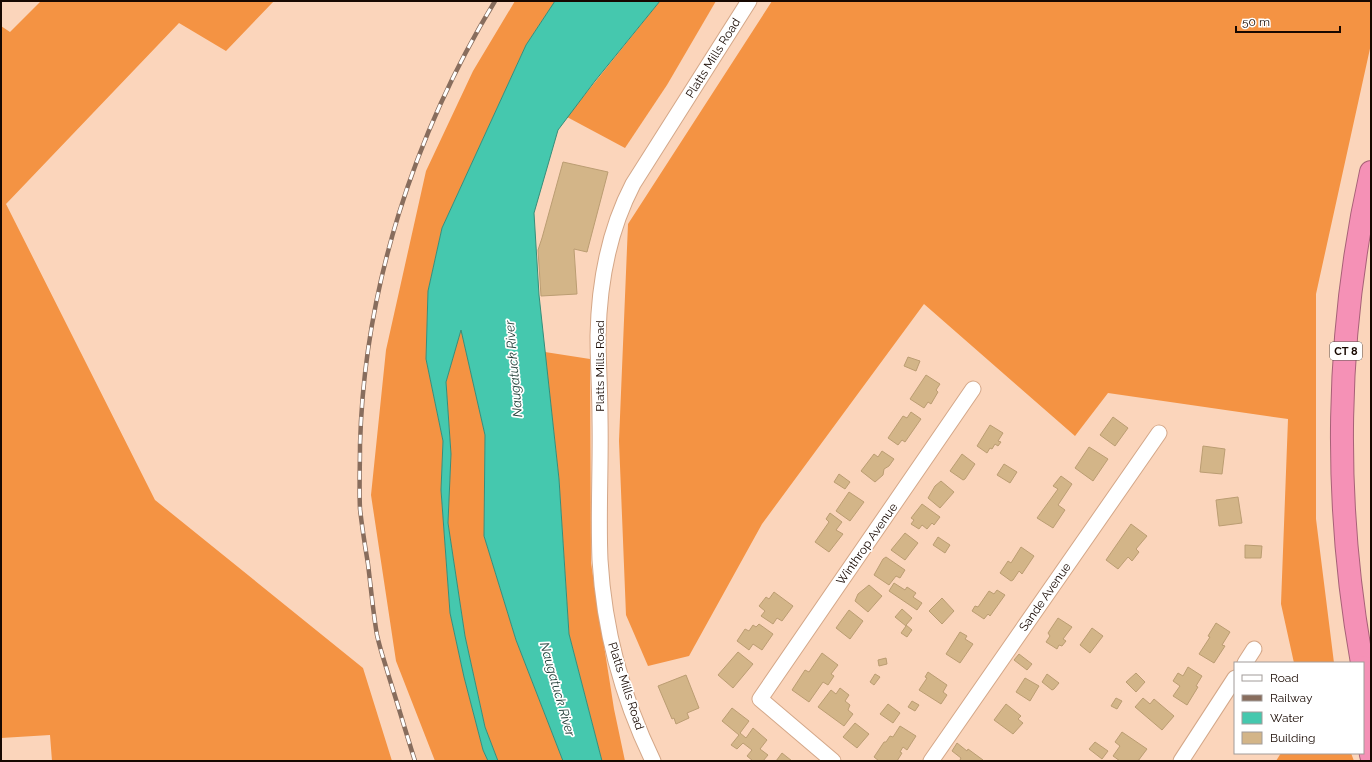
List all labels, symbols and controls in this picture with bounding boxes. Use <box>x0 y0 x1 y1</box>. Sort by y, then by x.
scale bar <box>1236 8 1340 34</box>
text: 50 m <box>1242 15 1270 29</box>
street label: Platts Mills Road <box>683 16 743 100</box>
water label: Naugatuck River <box>502 319 525 418</box>
street label: Platts Mills Road <box>593 320 607 412</box>
road number: CT 8 <box>1330 342 1362 360</box>
street label: Winthrop Avenue <box>834 500 900 588</box>
street label: Sande Avenue <box>1016 560 1074 634</box>
water label: Naugatuck River <box>537 640 578 738</box>
street label: Platts Mills Road <box>605 640 647 732</box>
legend <box>1234 662 1364 754</box>
text: Road <box>1270 671 1299 685</box>
text: Railway <box>1270 691 1313 705</box>
text: Water <box>1270 711 1304 725</box>
text: Building <box>1270 731 1316 745</box>

